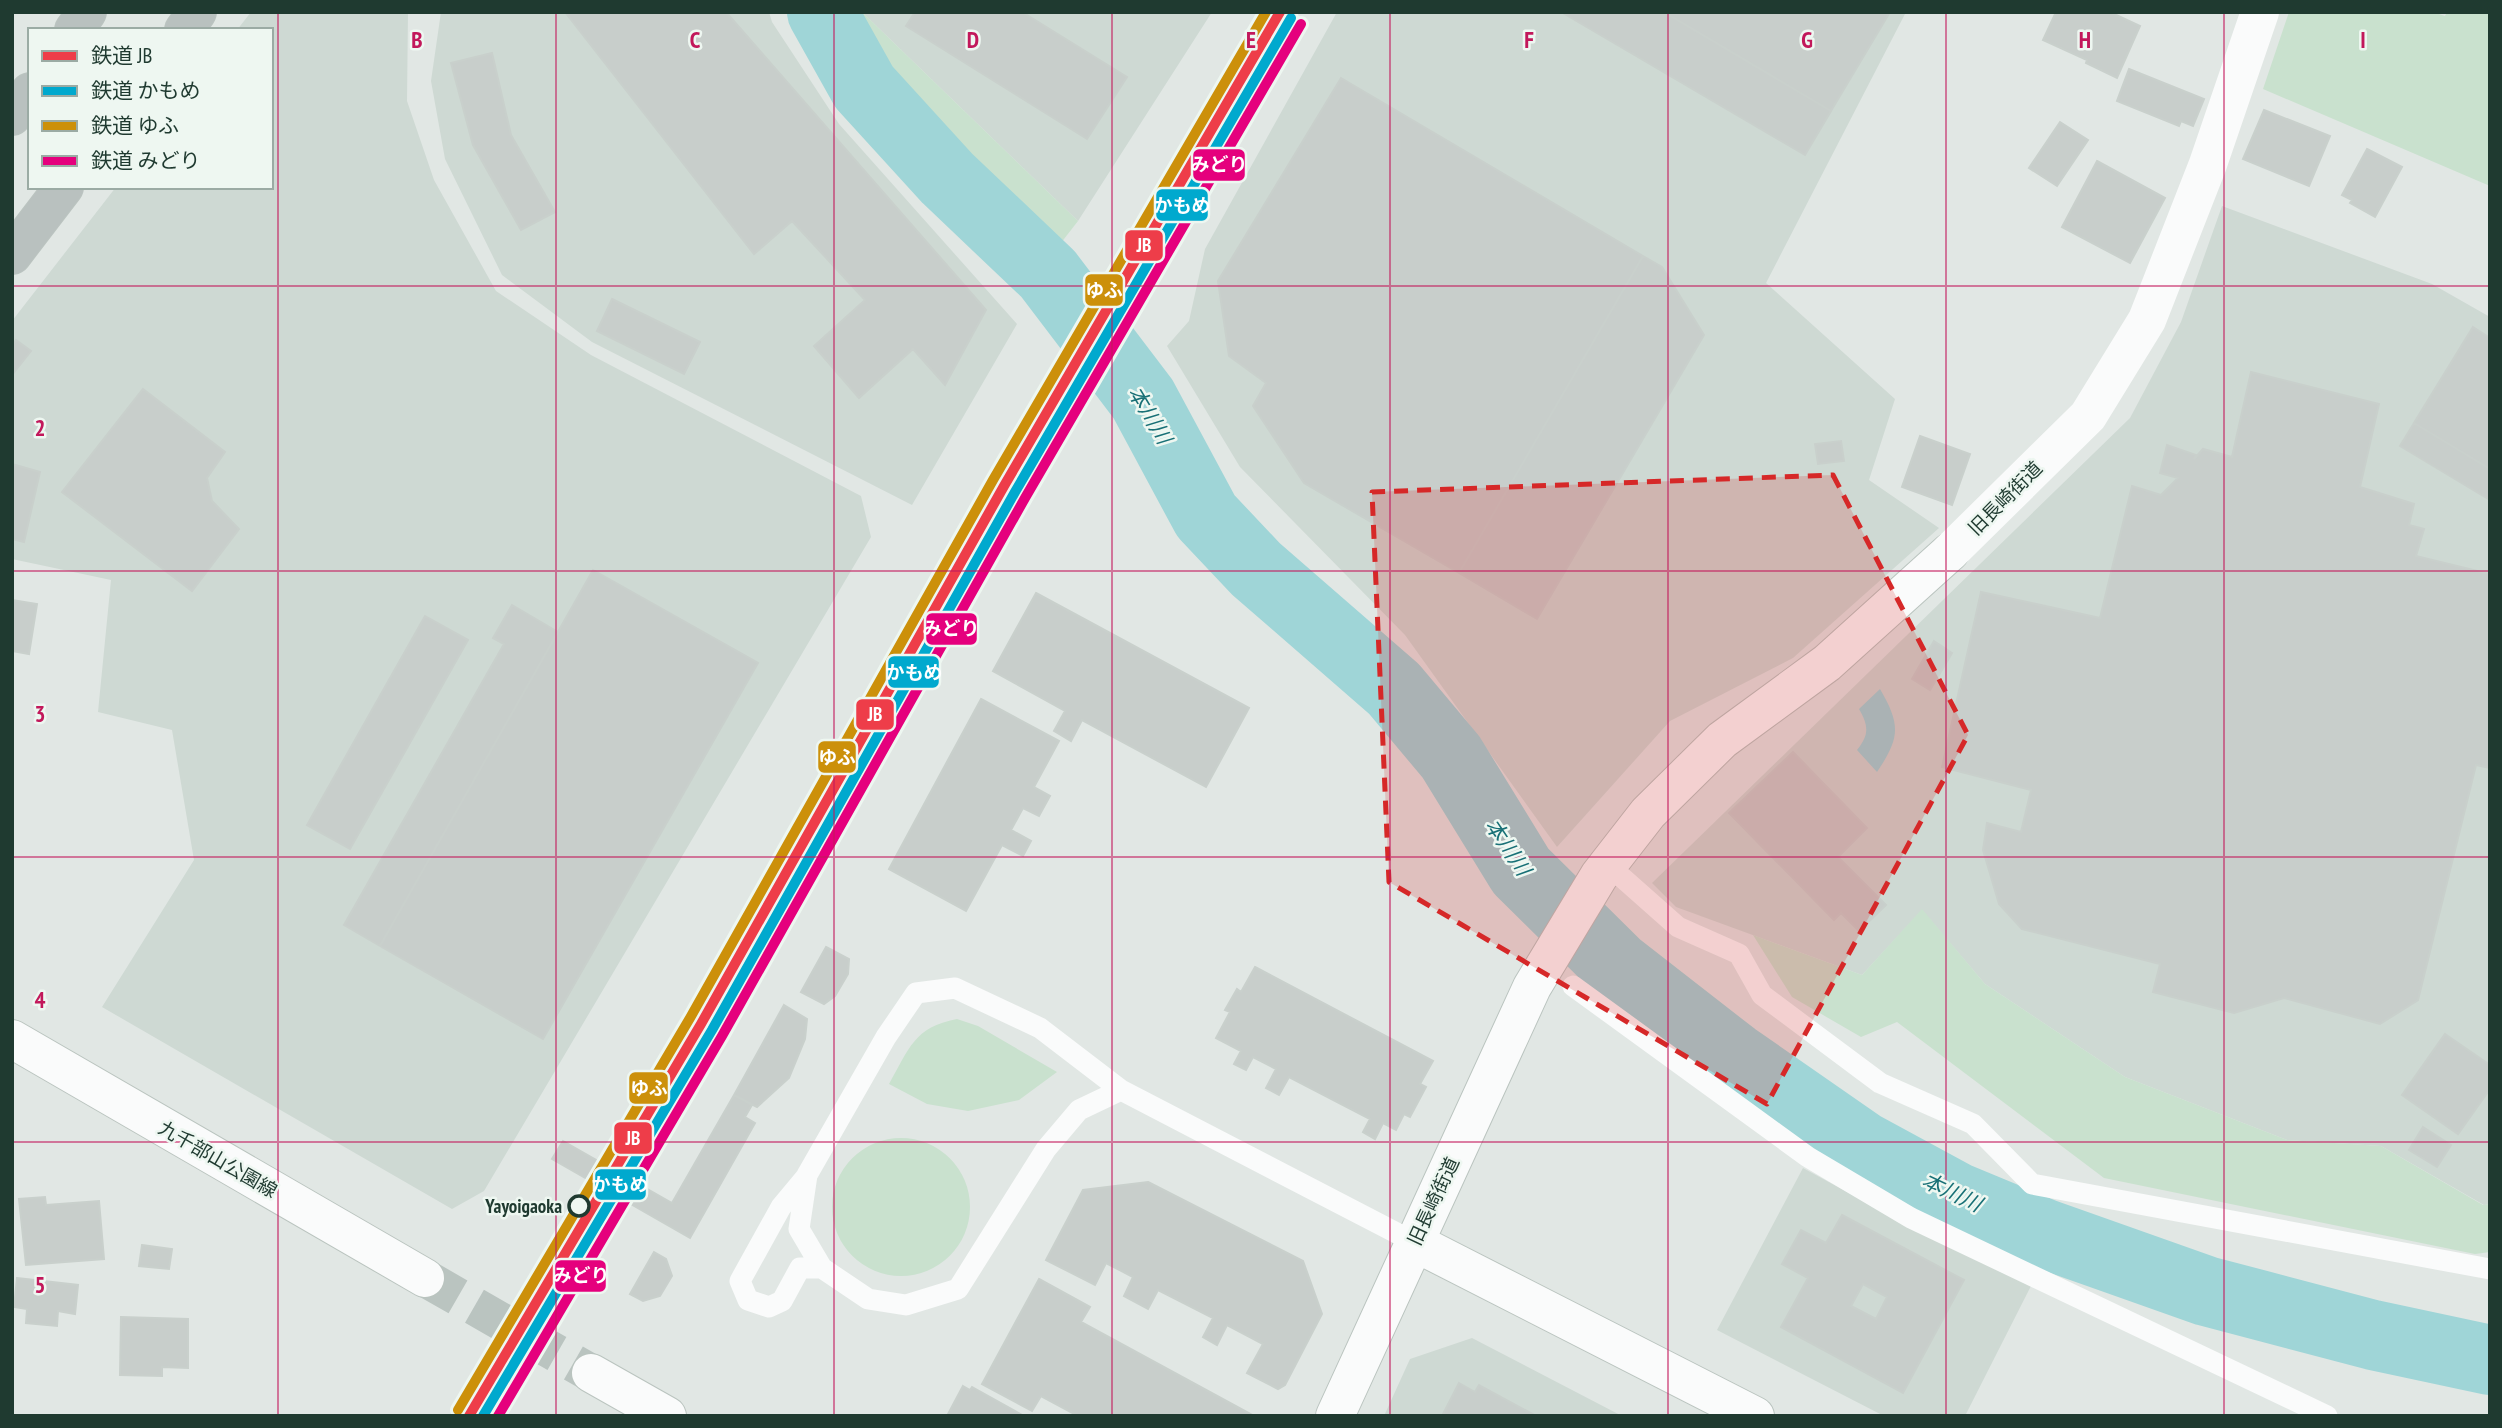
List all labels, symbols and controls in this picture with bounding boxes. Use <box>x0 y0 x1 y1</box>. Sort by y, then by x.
text: B <box>411 25 423 54</box>
text: C <box>690 25 701 54</box>
text: D <box>967 25 979 54</box>
text: E <box>1246 25 1256 54</box>
text: F <box>1524 25 1534 54</box>
text: G <box>1801 25 1813 54</box>
text: H <box>2079 25 2091 54</box>
text: I <box>2360 25 2366 54</box>
legend <box>28 28 273 189</box>
text: 鉄道 JB <box>91 42 152 69</box>
text: 鉄道 かもめ <box>91 77 200 104</box>
text: 鉄道 ゆふ <box>91 112 179 139</box>
text: 鉄道 みどり <box>91 147 200 174</box>
line badge: みどり <box>1192 148 1246 182</box>
text: みどり <box>1190 152 1248 176</box>
line badge: かもめ <box>1155 188 1209 222</box>
text: かもめ <box>1153 193 1211 217</box>
line badge: JB <box>1124 229 1164 262</box>
text: JB <box>1136 233 1151 257</box>
line badge: ゆふ <box>1084 273 1124 307</box>
text: ゆふ <box>1085 278 1123 302</box>
water label: 本川川 <box>1122 381 1179 451</box>
text: 2 <box>35 413 46 442</box>
street label: 旧長崎街道 <box>1963 456 2047 540</box>
line badge: みどり <box>925 612 978 646</box>
text: みどり <box>922 616 980 640</box>
line badge: かもめ <box>887 655 940 689</box>
text: かもめ <box>885 660 943 684</box>
line badge: JB <box>855 698 895 731</box>
text: 3 <box>35 699 46 728</box>
text: JB <box>867 702 882 726</box>
line badge: ゆふ <box>817 740 857 774</box>
text: ゆふ <box>818 745 856 769</box>
water label: 本川川 <box>1479 813 1538 882</box>
text: 4 <box>35 985 46 1014</box>
line badge: ゆふ <box>628 1071 669 1105</box>
text: ゆふ <box>630 1076 668 1100</box>
street label: 九千部山公園線 <box>154 1115 282 1203</box>
line badge: JB <box>613 1121 653 1155</box>
text: JB <box>625 1126 640 1150</box>
street label: 旧長崎街道 <box>1402 1153 1464 1249</box>
water label: 本川川 <box>1918 1166 1988 1218</box>
line badge: かもめ <box>594 1168 647 1201</box>
text: かもめ <box>591 1172 649 1196</box>
place label: Yayoigaoka <box>484 1194 562 1218</box>
marker: Yayoigaoka <box>568 1195 590 1217</box>
line badge: みどり <box>554 1259 607 1293</box>
text: みどり <box>552 1263 610 1287</box>
text: 5 <box>35 1270 46 1299</box>

